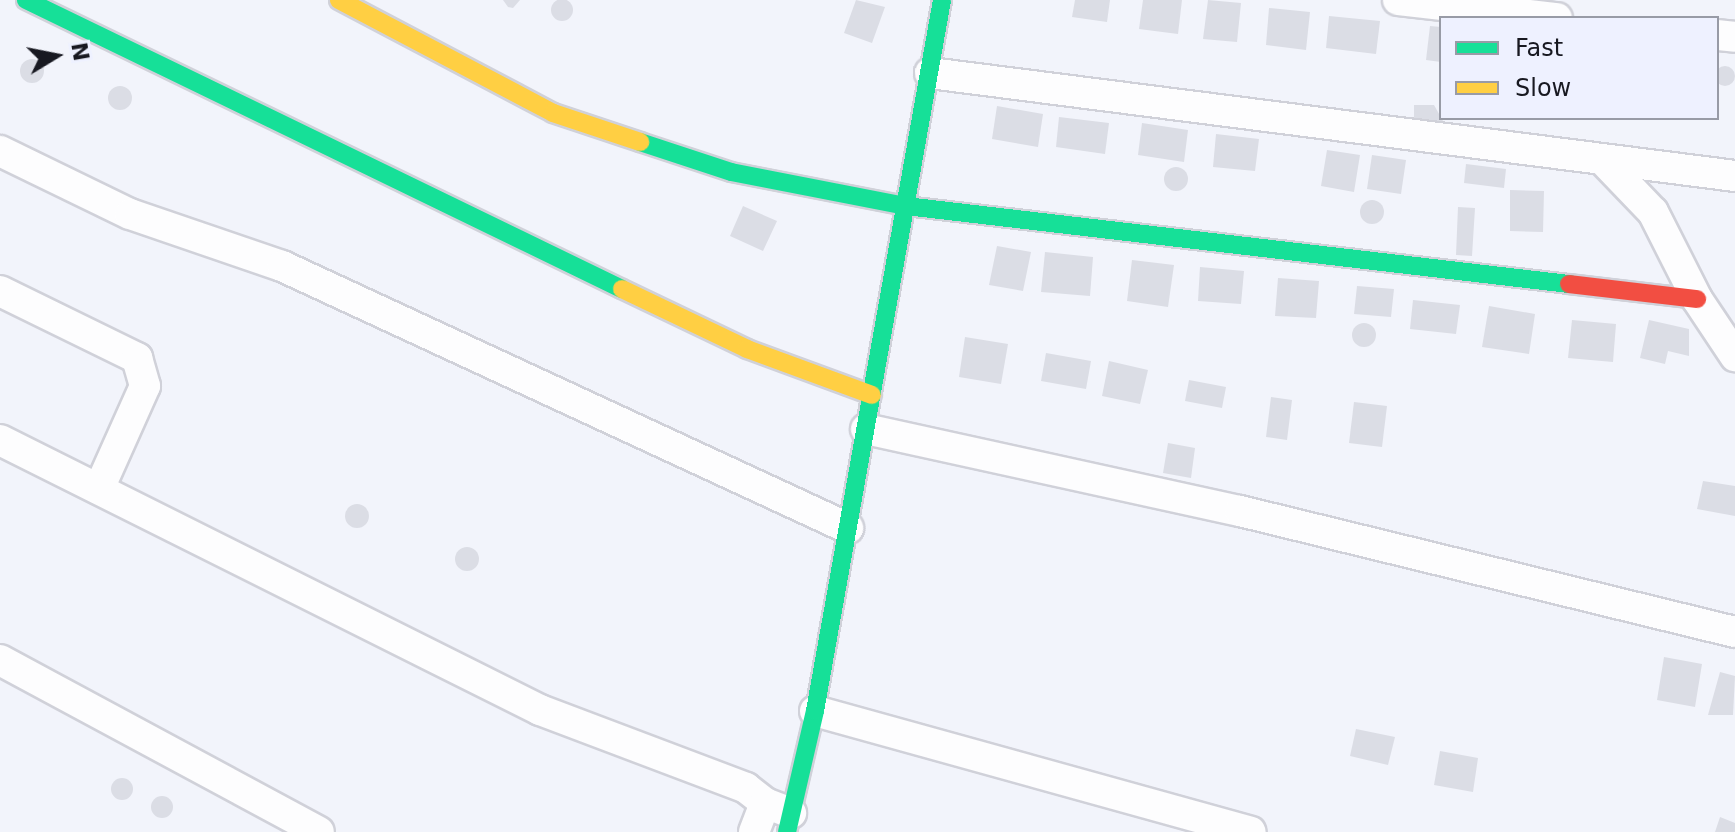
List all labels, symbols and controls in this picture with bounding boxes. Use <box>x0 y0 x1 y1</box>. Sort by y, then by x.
north arrow <box>16 16 96 96</box>
legend <box>1439 16 1719 120</box>
text: Fast <box>1515 34 1563 62</box>
text: N <box>66 40 94 63</box>
text: Slow <box>1515 74 1571 102</box>

